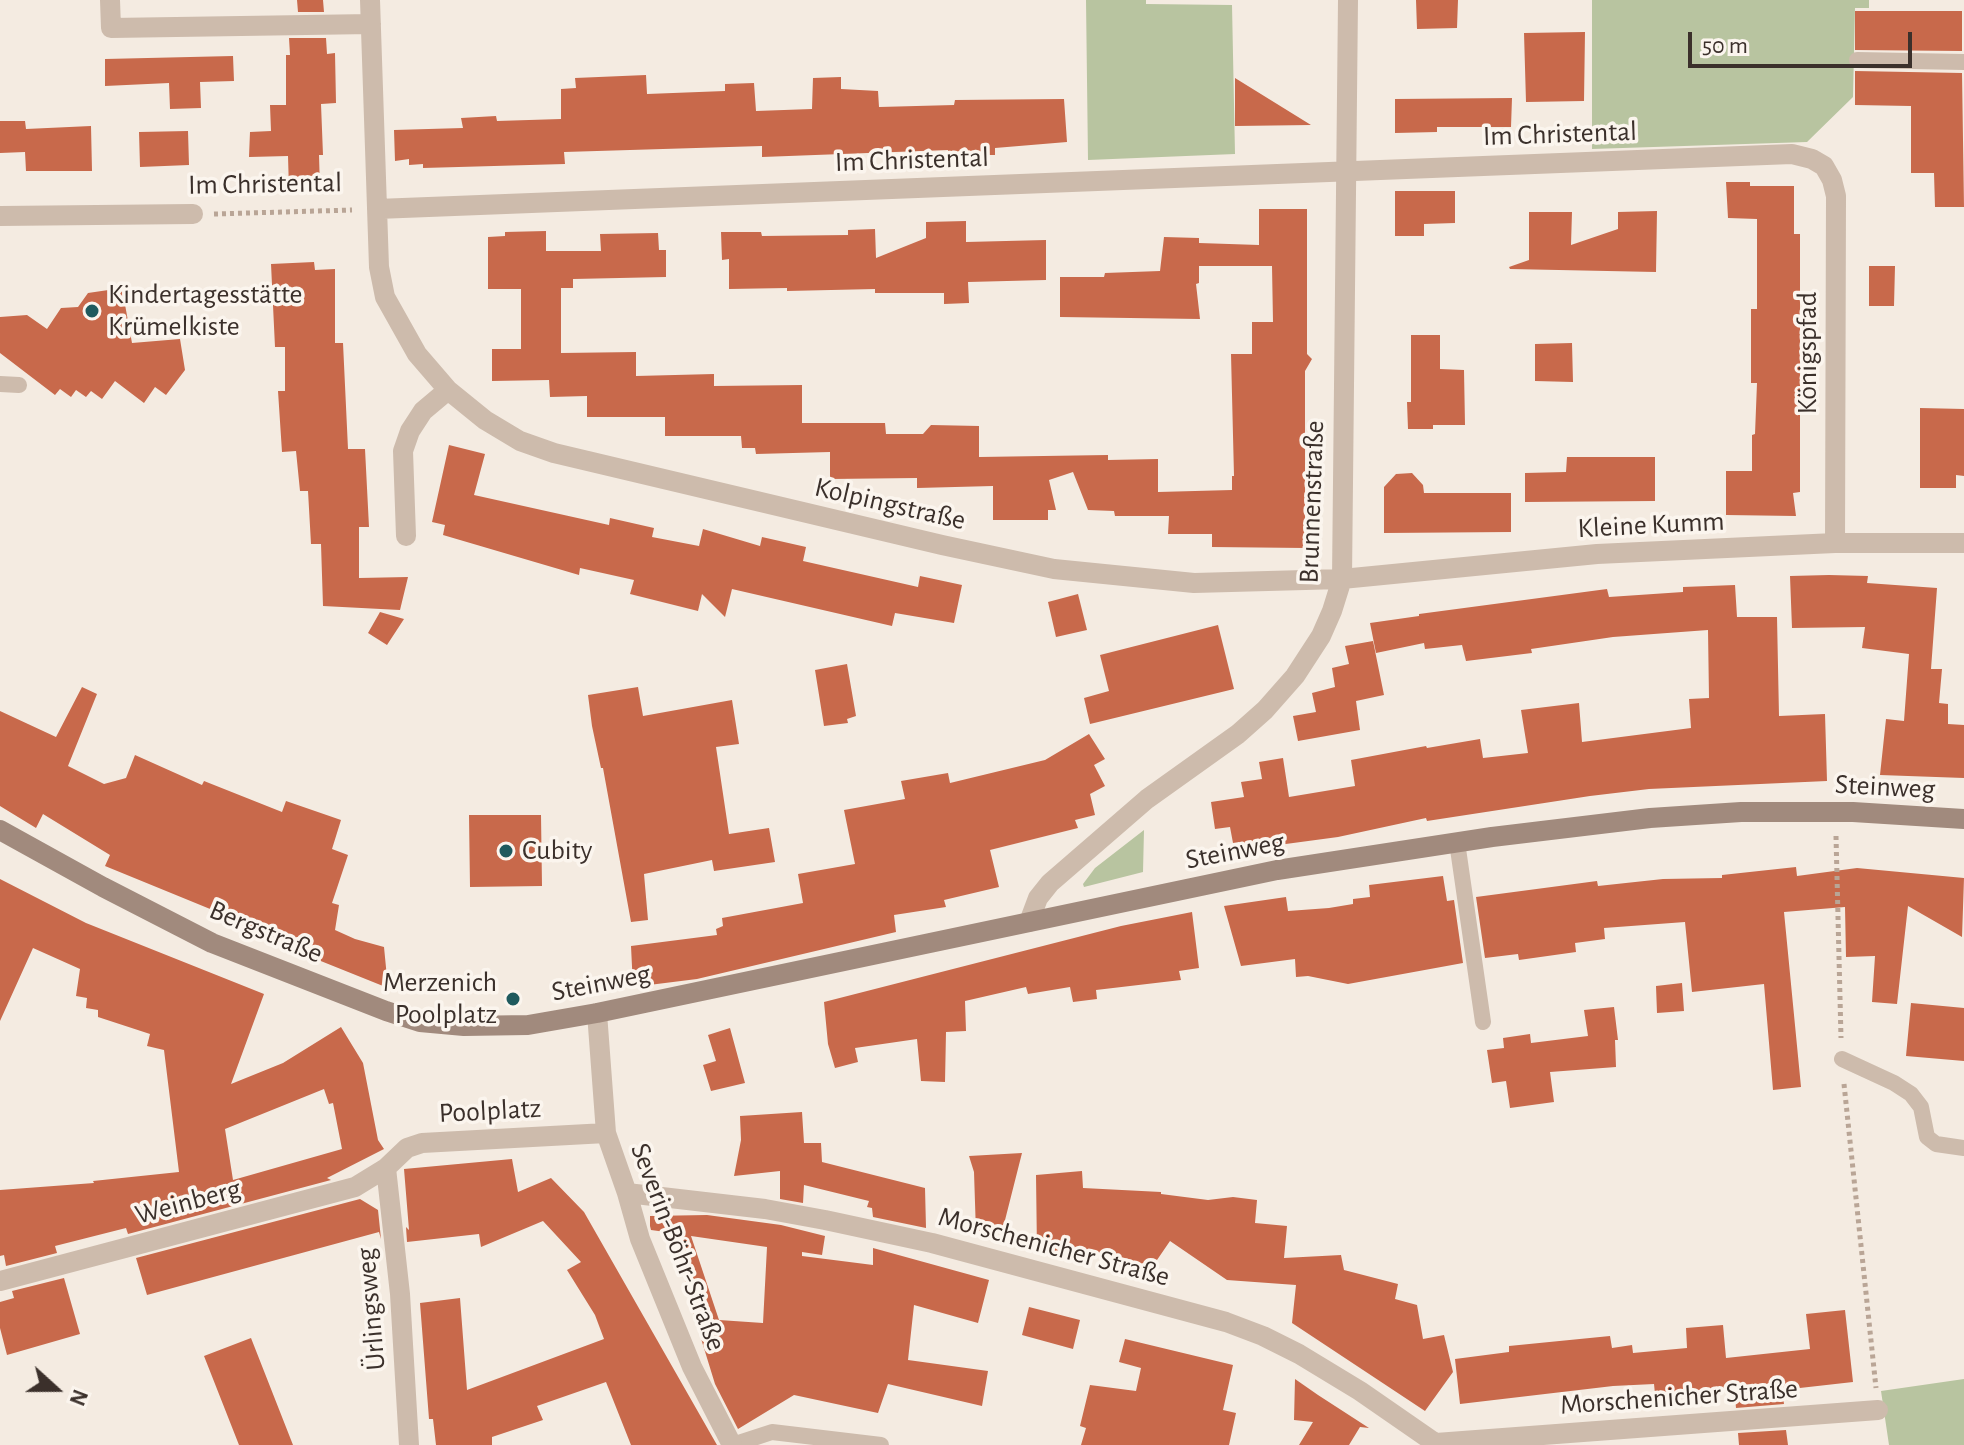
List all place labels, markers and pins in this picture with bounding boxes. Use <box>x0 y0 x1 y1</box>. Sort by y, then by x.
place label: Kindertagesstätte Krümelkiste <box>108 278 302 344</box>
marker: Kindertagesstätte Krümelkiste <box>83 302 101 320</box>
place label: Cubity <box>522 834 593 868</box>
marker: Cubity <box>497 842 515 860</box>
place label: Merzenich Poolplatz <box>383 966 497 1032</box>
marker: Merzenich Poolplatz <box>504 990 522 1008</box>

